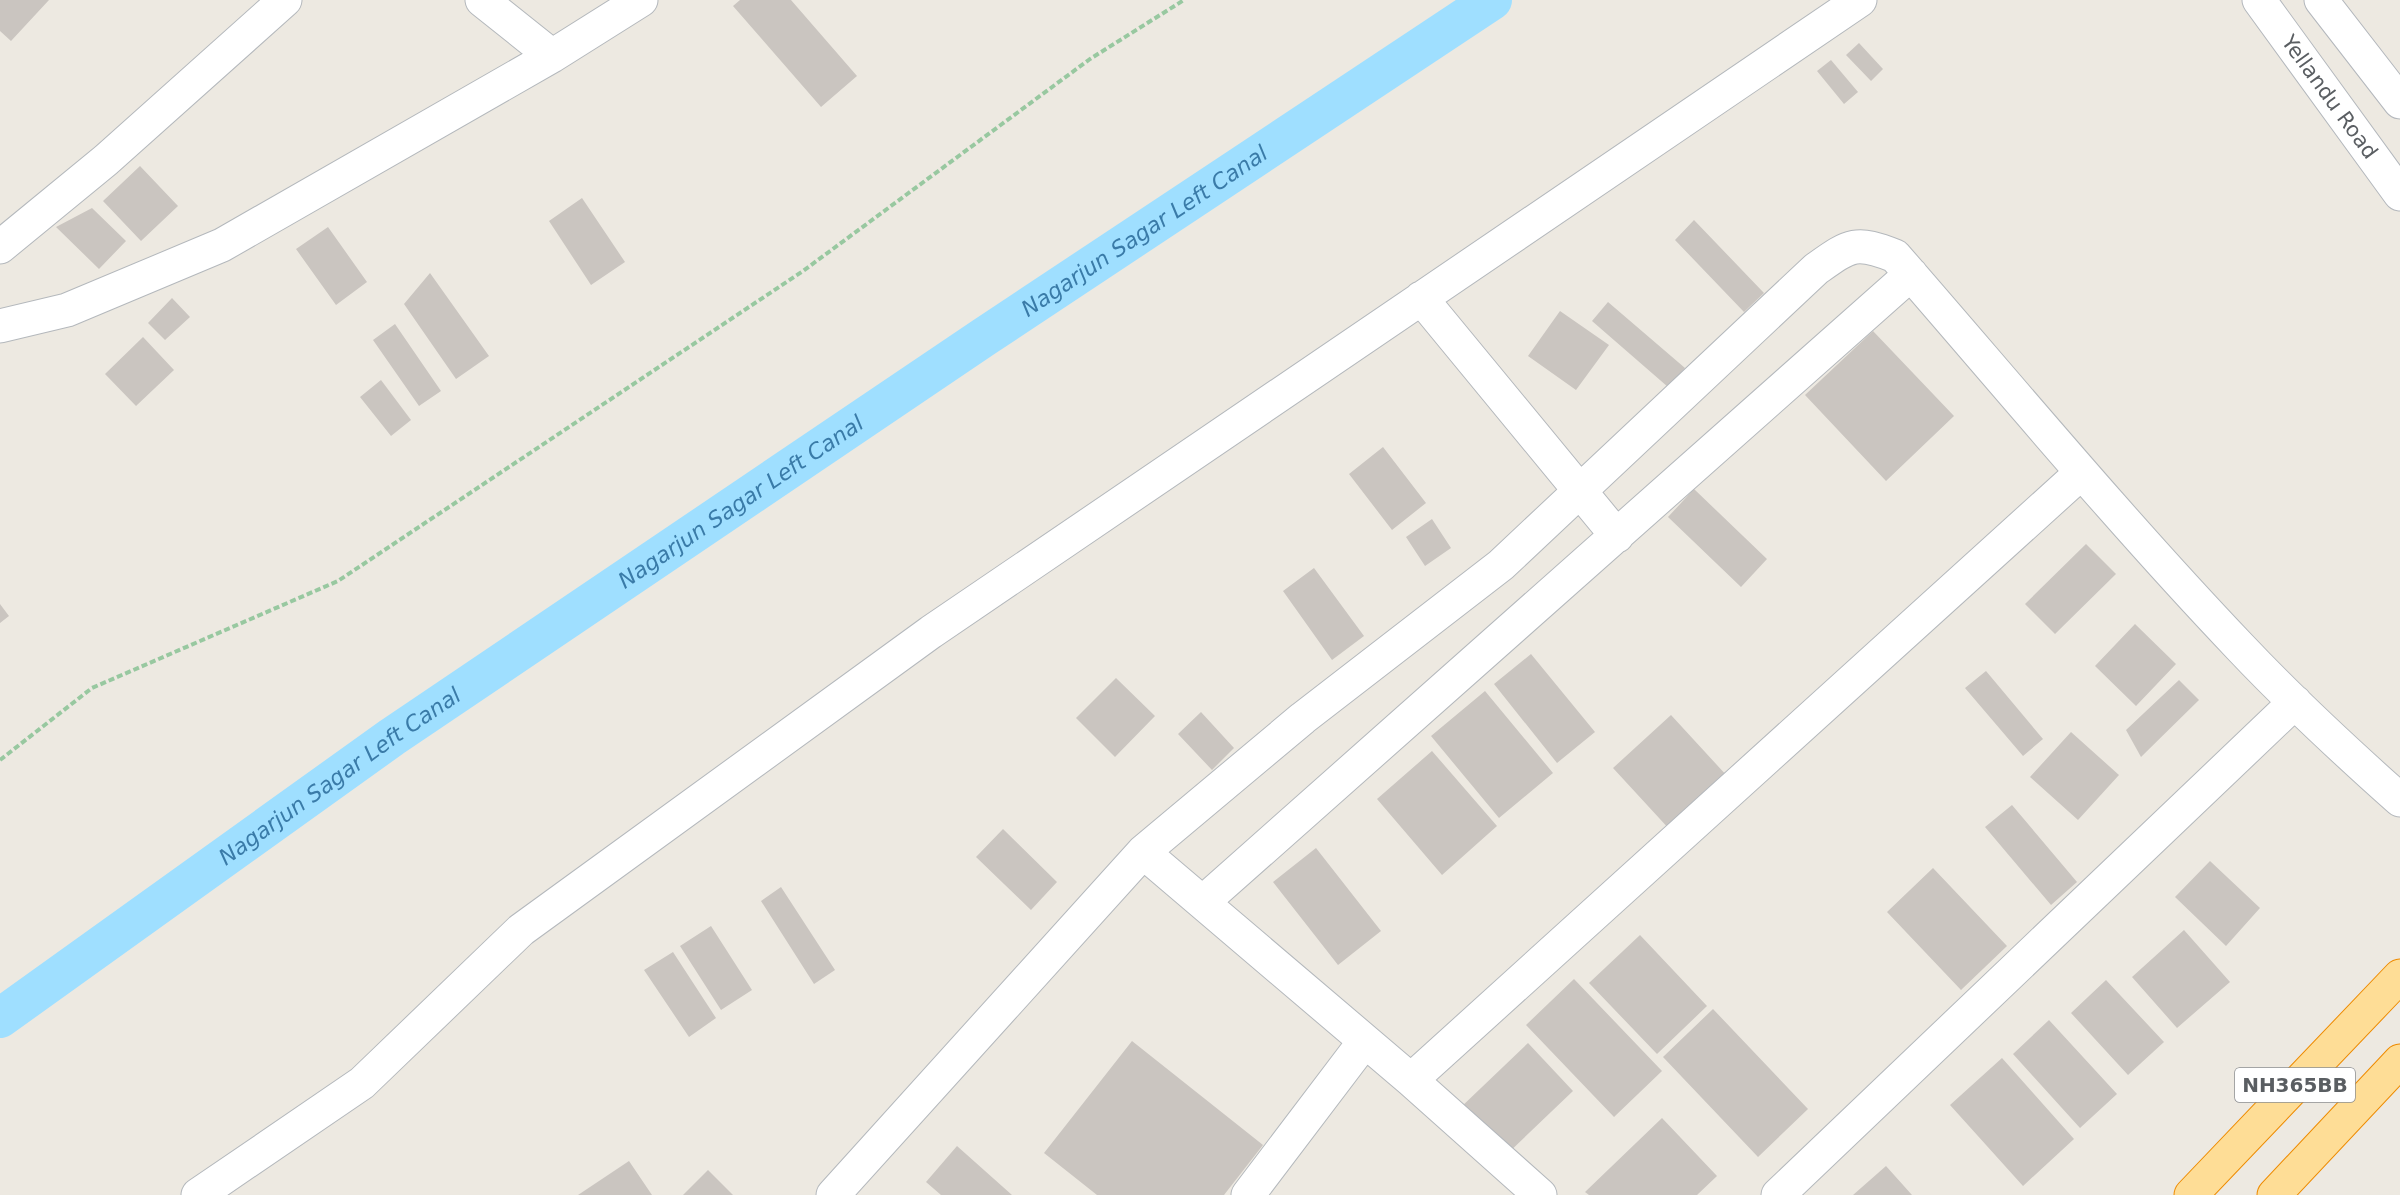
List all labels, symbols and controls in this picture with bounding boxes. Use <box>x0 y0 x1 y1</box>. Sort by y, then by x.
street label: Yellandu Road <box>2276 30 2382 164</box>
water label: Nagarjun Sagar Left Canal <box>1016 140 1272 321</box>
water label: Nagarjun Sagar Left Canal <box>613 410 868 593</box>
water label: Nagarjun Sagar Left Canal <box>214 682 465 870</box>
road number: NH365BB <box>2235 1068 2355 1102</box>

